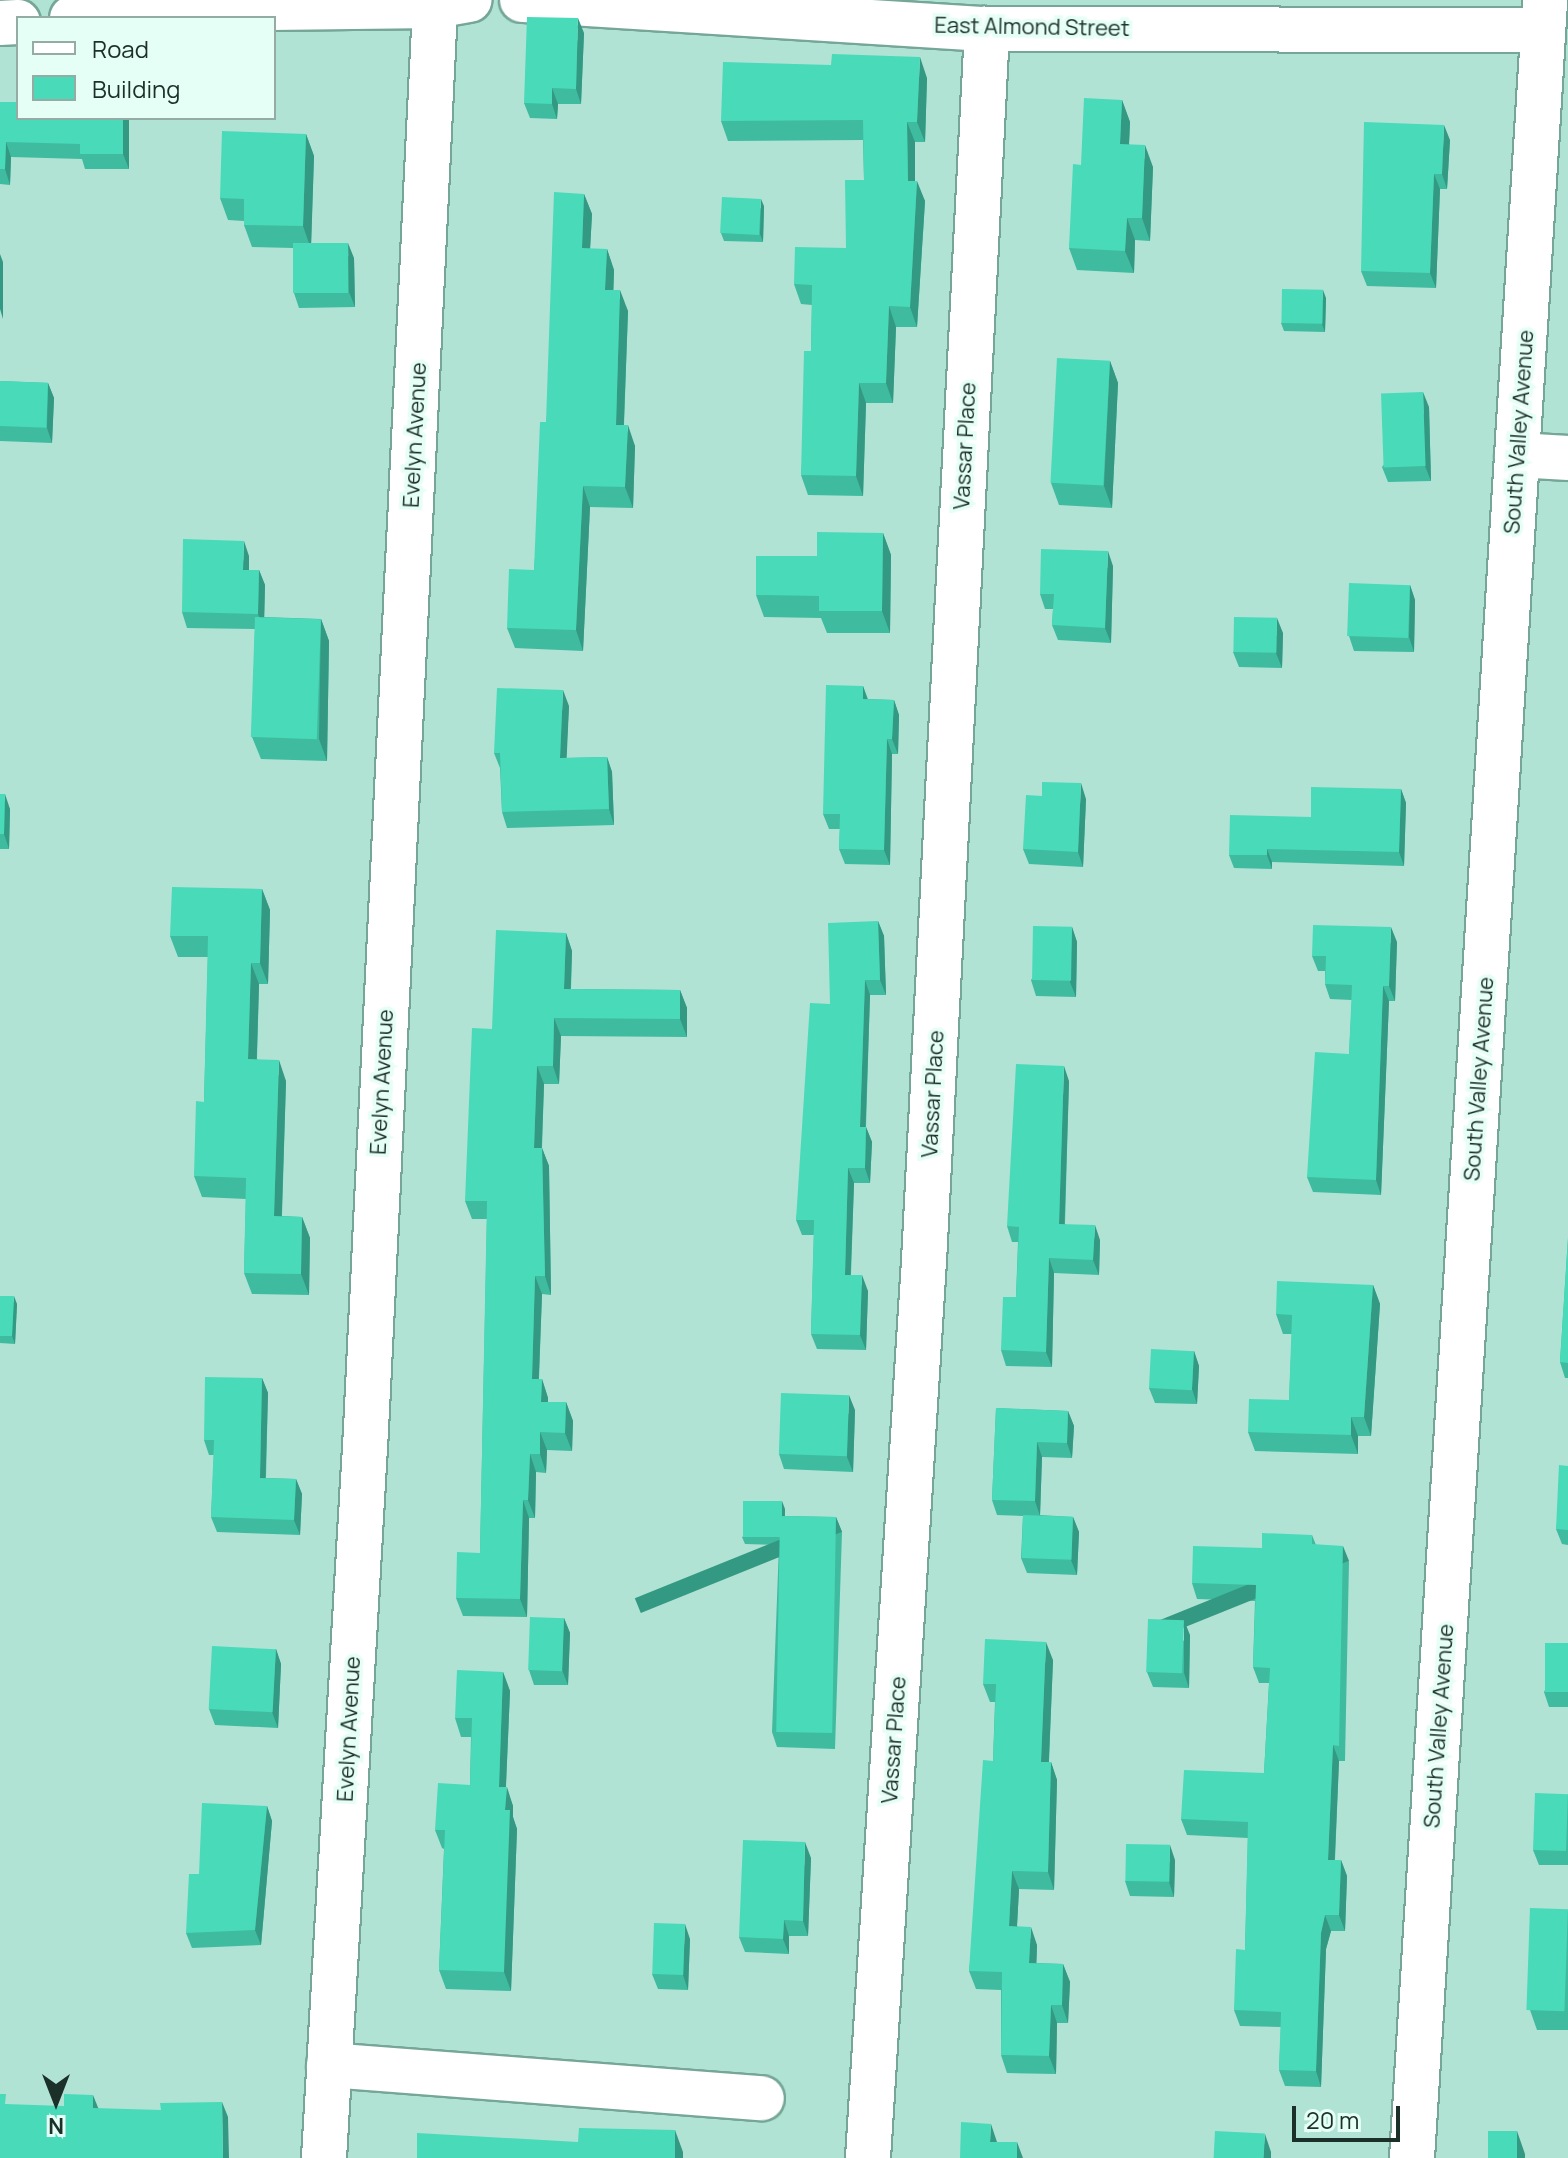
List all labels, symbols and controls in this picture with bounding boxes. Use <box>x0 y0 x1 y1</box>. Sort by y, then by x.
street label: East Almond Street <box>934 12 1130 42</box>
legend <box>16 16 276 120</box>
text: Road <box>92 32 149 65</box>
text: Building <box>92 72 180 105</box>
street label: South Valley Avenue <box>1499 329 1539 535</box>
street label: Evelyn Avenue <box>398 362 432 508</box>
street label: Vassar Place <box>948 382 982 510</box>
street label: South Valley Avenue <box>1459 976 1499 1182</box>
street label: Evelyn Avenue <box>365 1009 399 1155</box>
street label: Vassar Place <box>916 1030 950 1158</box>
street label: South Valley Avenue <box>1419 1623 1459 1829</box>
street label: Evelyn Avenue <box>332 1656 366 1802</box>
street label: Vassar Place <box>876 1675 912 1805</box>
north arrow <box>16 2062 96 2142</box>
scale bar <box>1296 2090 1404 2140</box>
text: 20 m <box>1306 2103 1359 2136</box>
text: N <box>48 2111 64 2141</box>

